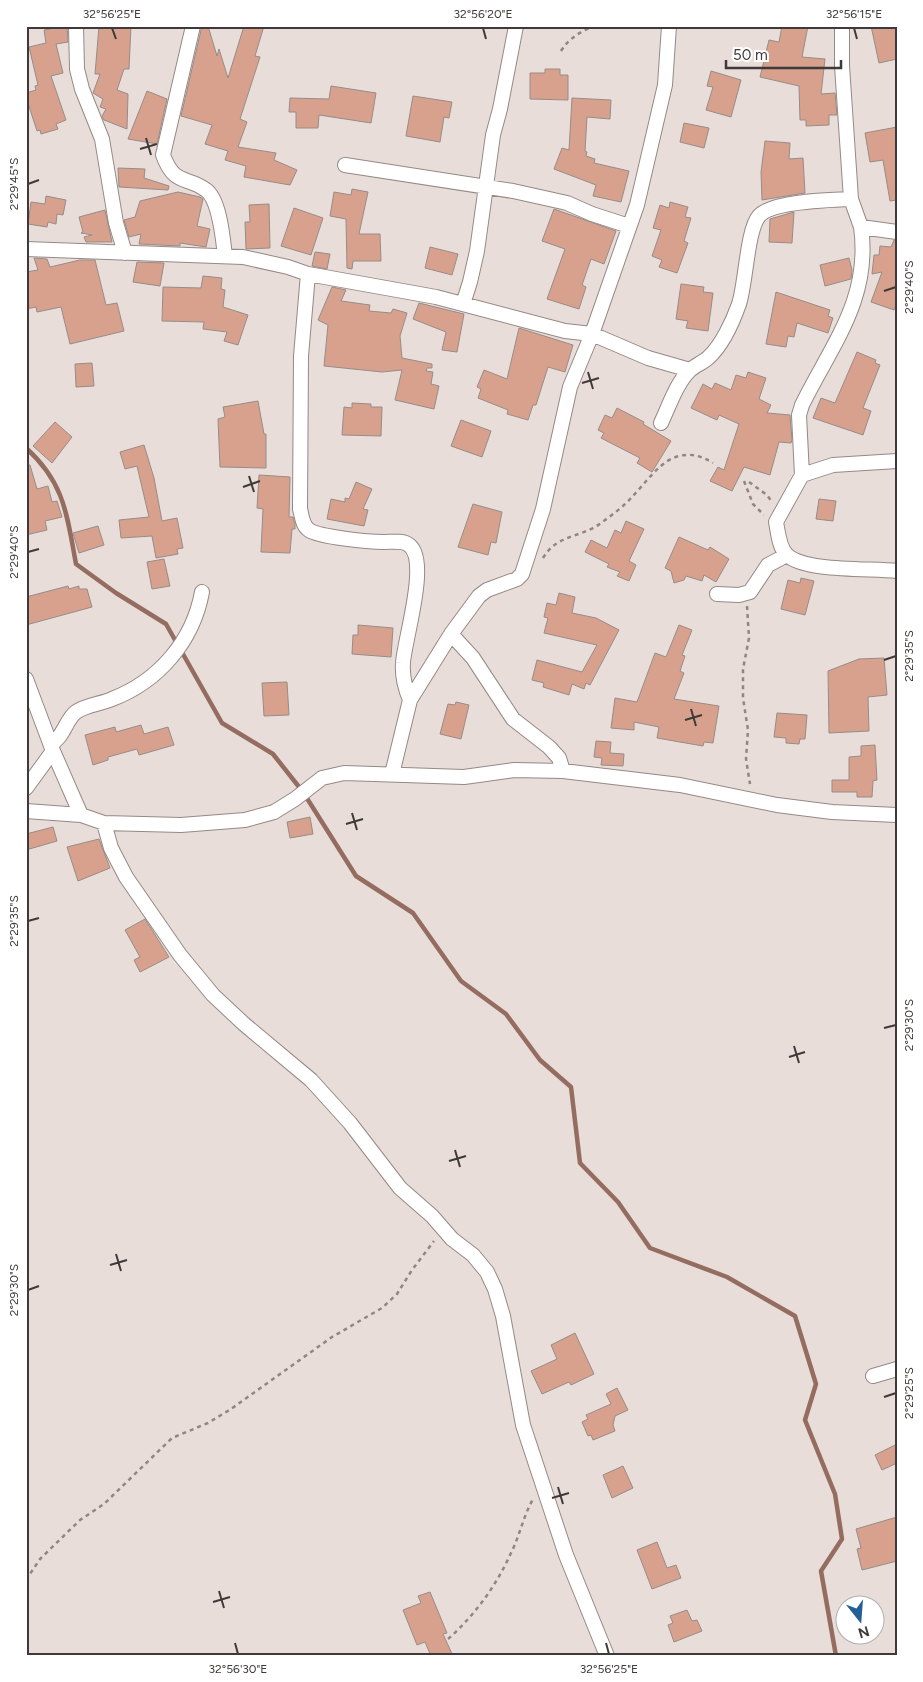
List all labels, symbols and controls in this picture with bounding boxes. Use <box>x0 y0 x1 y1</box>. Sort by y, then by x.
text: 32°56'25"E <box>83 7 141 21</box>
text: 32°56'20"E <box>453 7 513 21</box>
text: 32°56'15"E <box>826 7 882 21</box>
scale bar <box>726 38 840 70</box>
text: 50 m <box>733 46 768 64</box>
text: 2°29'45"S <box>7 158 21 210</box>
text: 2°29'40"S <box>902 260 916 314</box>
text: 2°29'40"S <box>7 525 21 579</box>
text: 2°29'35"S <box>902 630 916 682</box>
text: 2°29'35"S <box>7 895 21 947</box>
text: 2°29'30"S <box>902 999 916 1051</box>
text: 2°29'30"S <box>7 1264 21 1316</box>
text: 2°29'25"S <box>902 1367 916 1419</box>
north arrow <box>836 1594 886 1644</box>
text: N <box>856 1622 871 1642</box>
text: 32°56'30"E <box>209 1662 267 1676</box>
text: 32°56'25"E <box>580 1662 638 1676</box>

